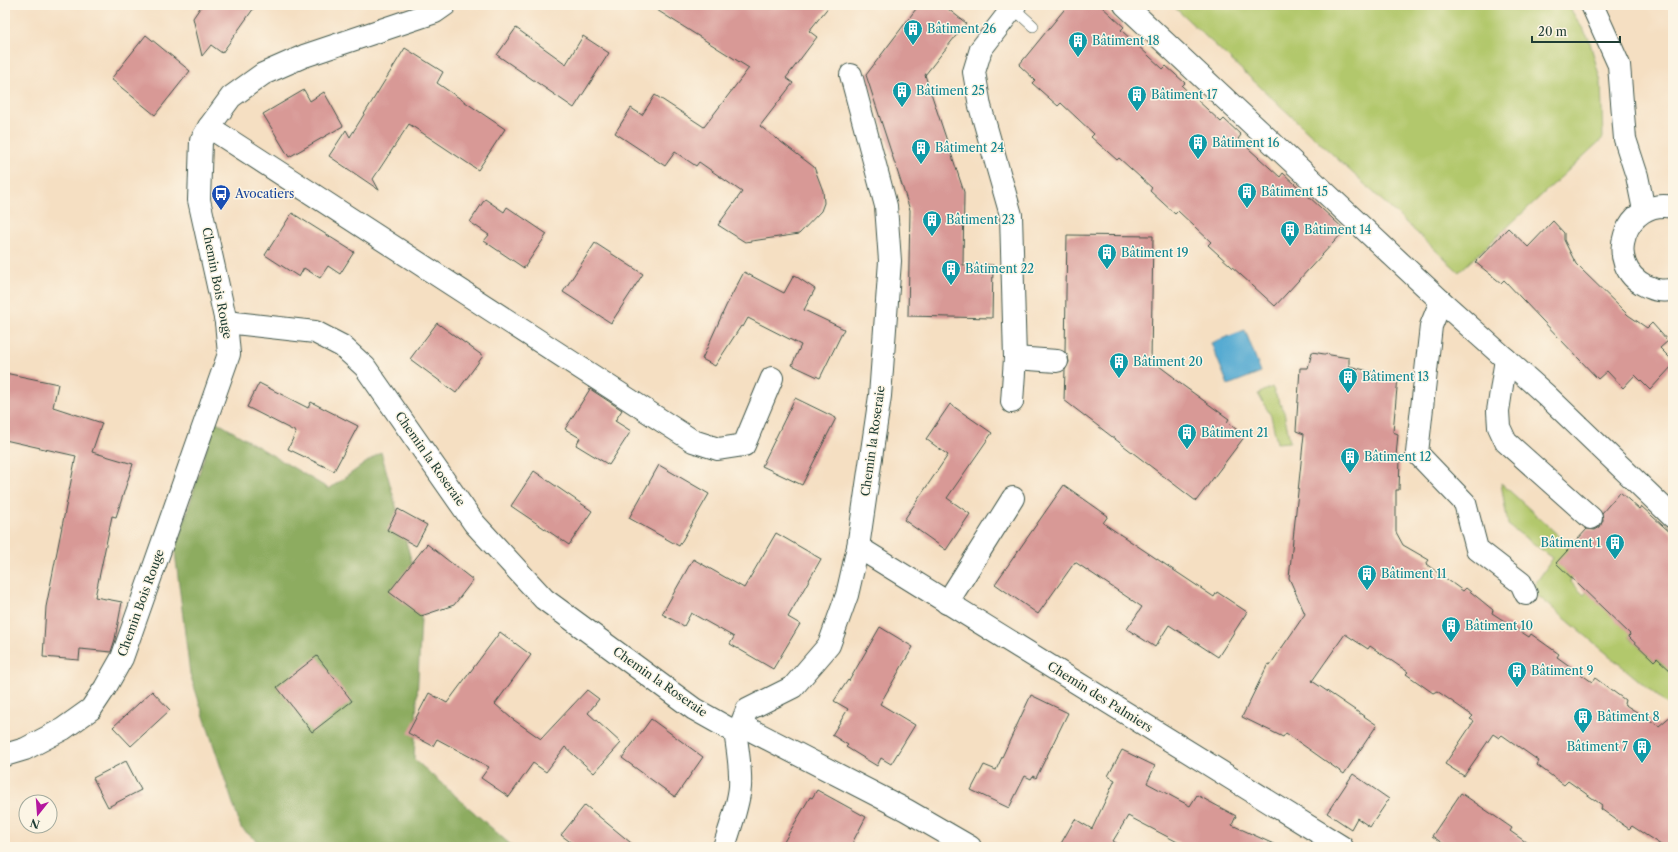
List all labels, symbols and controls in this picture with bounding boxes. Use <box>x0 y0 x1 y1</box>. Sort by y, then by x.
building icon: Bâtiment 26 <box>902 18 924 46</box>
scale bar <box>1532 18 1620 44</box>
place label: Bâtiment 26 <box>927 21 996 36</box>
text: 20 m <box>1538 24 1567 39</box>
building icon: Bâtiment 18 <box>1067 30 1089 58</box>
place label: Bâtiment 18 <box>1092 33 1160 48</box>
building icon: Bâtiment 25 <box>891 80 913 108</box>
place label: Bâtiment 25 <box>916 83 985 98</box>
building icon: Bâtiment 17 <box>1126 84 1148 112</box>
place label: Bâtiment 17 <box>1151 87 1217 102</box>
building icon: Bâtiment 16 <box>1187 132 1209 160</box>
place label: Bâtiment 16 <box>1212 135 1280 150</box>
building icon: Bâtiment 24 <box>910 137 932 165</box>
place label: Bâtiment 24 <box>935 140 1004 155</box>
building icon: Bâtiment 15 <box>1236 181 1258 209</box>
bus stop icon: Avocatiers <box>210 183 232 211</box>
place label: Bâtiment 15 <box>1261 184 1328 199</box>
place label: Avocatiers <box>234 186 294 201</box>
building icon: Bâtiment 23 <box>921 209 943 237</box>
place label: Bâtiment 23 <box>946 212 1015 227</box>
building icon: Bâtiment 14 <box>1279 219 1301 247</box>
place label: Bâtiment 14 <box>1304 222 1371 237</box>
street label: Chemin Bois Rouge <box>199 226 236 340</box>
building icon: Bâtiment 19 <box>1096 242 1118 270</box>
place label: Bâtiment 19 <box>1121 245 1189 260</box>
building icon: Bâtiment 22 <box>940 258 962 286</box>
place label: Bâtiment 22 <box>965 261 1034 276</box>
building icon: Bâtiment 20 <box>1108 351 1130 379</box>
place label: Bâtiment 20 <box>1133 354 1203 369</box>
building icon: Bâtiment 13 <box>1337 366 1359 394</box>
place label: Bâtiment 13 <box>1362 369 1429 384</box>
street label: Chemin la Roseraie <box>857 384 888 497</box>
street label: Chemin la Roseraie <box>392 409 469 509</box>
building icon: Bâtiment 21 <box>1176 422 1198 450</box>
place label: Bâtiment 21 <box>1201 425 1268 440</box>
building icon: Bâtiment 12 <box>1339 446 1361 474</box>
place label: Bâtiment 12 <box>1364 449 1431 464</box>
building icon: Bâtiment 1 <box>1604 532 1626 560</box>
place label: Bâtiment 1 <box>1541 535 1601 550</box>
street label: Chemin Bois Rouge <box>114 547 167 659</box>
building icon: Bâtiment 11 <box>1356 563 1378 591</box>
place label: Bâtiment 11 <box>1381 566 1447 581</box>
building icon: Bâtiment 10 <box>1440 615 1462 643</box>
place label: Bâtiment 10 <box>1465 618 1533 633</box>
street label: Chemin la Roseraie <box>610 643 711 720</box>
street label: Chemin des Palmiers <box>1045 658 1156 735</box>
building icon: Bâtiment 9 <box>1506 660 1528 688</box>
place label: Bâtiment 9 <box>1531 663 1594 678</box>
building icon: Bâtiment 8 <box>1572 706 1594 734</box>
place label: Bâtiment 8 <box>1597 709 1660 724</box>
building icon: Bâtiment 7 <box>1631 736 1653 764</box>
place label: Bâtiment 7 <box>1567 739 1628 754</box>
north arrow <box>18 794 58 834</box>
text: N <box>28 815 42 832</box>

